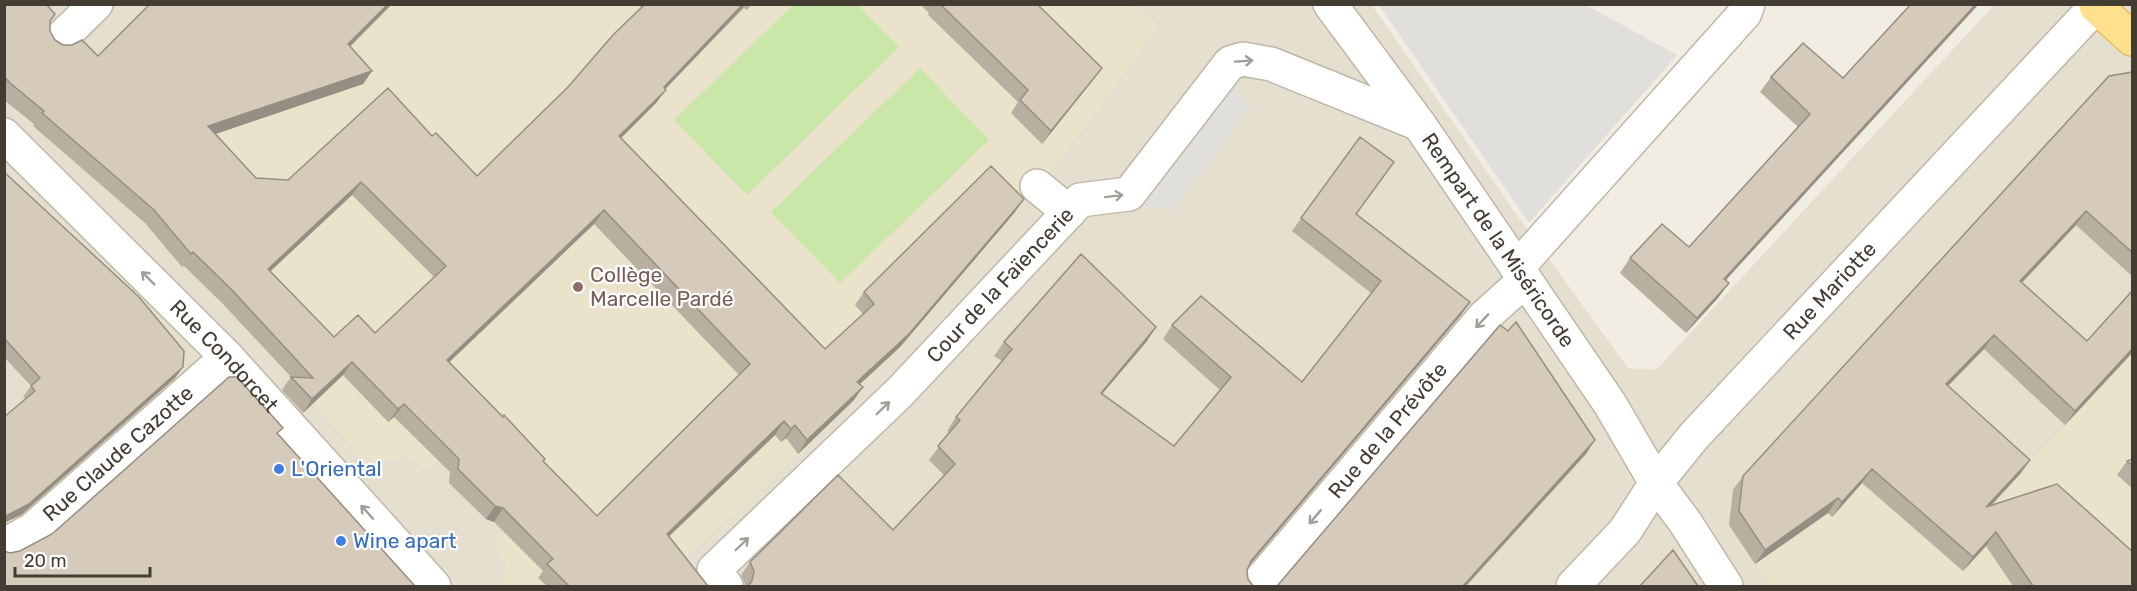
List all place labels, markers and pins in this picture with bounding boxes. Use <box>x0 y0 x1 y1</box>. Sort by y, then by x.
place label: Collège Marcelle Pardé <box>590 262 733 311</box>
marker: Collège Marcelle Pardé <box>571 280 585 294</box>
place label: L'Oriental <box>291 456 382 481</box>
marker: L'Oriental <box>272 462 286 476</box>
place label: Wine apart <box>353 528 456 553</box>
marker: Wine apart <box>334 534 348 548</box>

